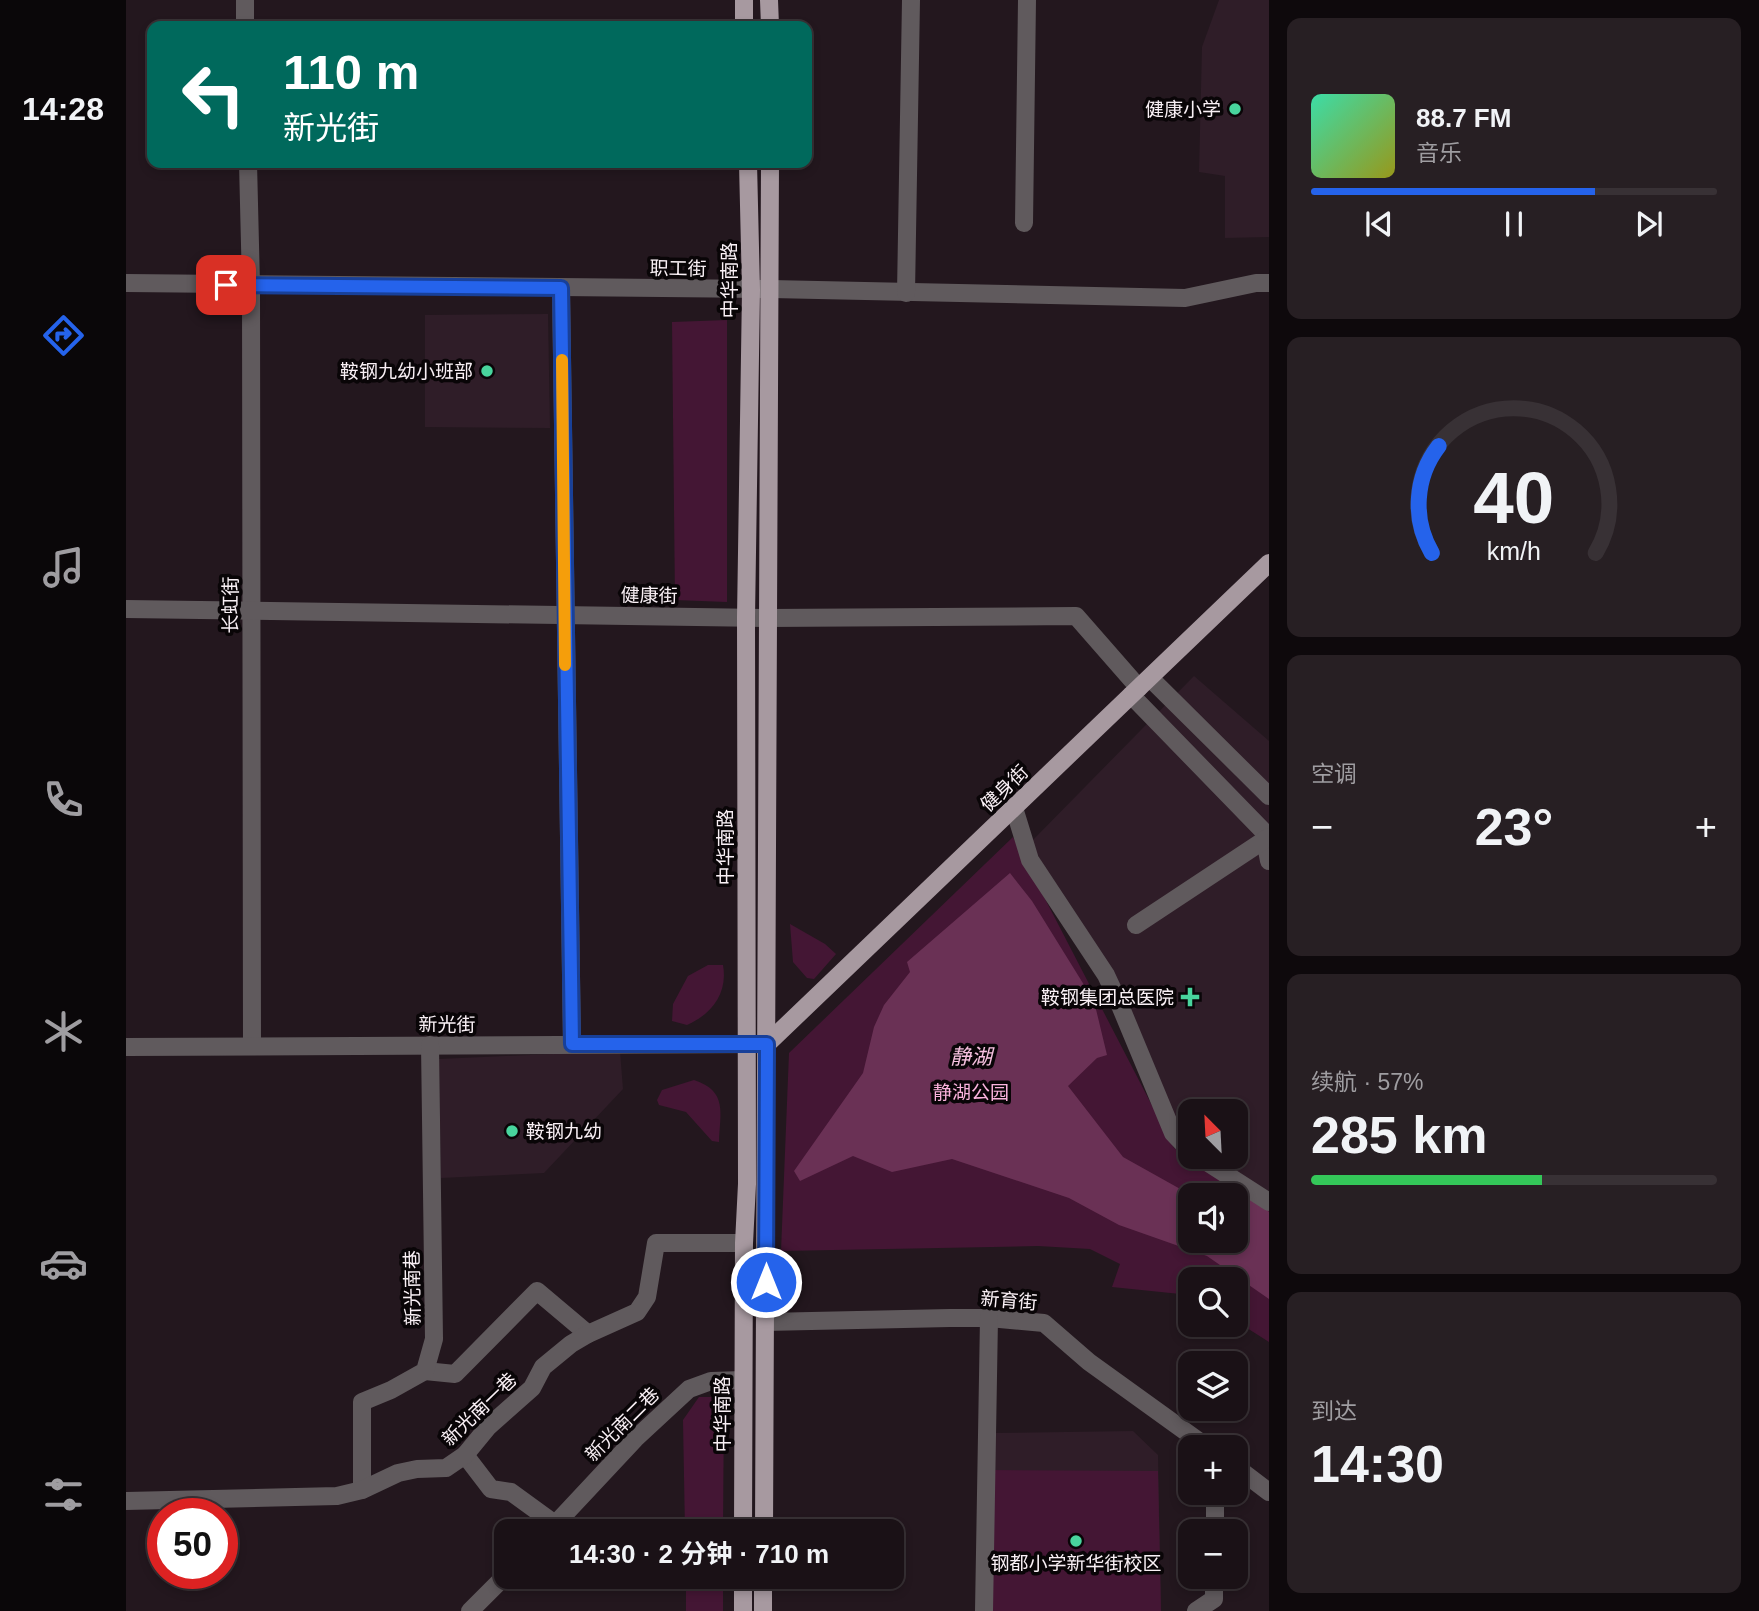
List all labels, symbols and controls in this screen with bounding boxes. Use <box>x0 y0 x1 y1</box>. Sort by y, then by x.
text: 110 m <box>283 45 419 99</box>
icon: left <box>168 49 259 140</box>
text: 14:28 <box>22 91 104 127</box>
place label: 健康小学 <box>1145 99 1221 120</box>
marker: 健康小学 <box>1227 101 1243 117</box>
text: 88.7 FM <box>1416 103 1511 133</box>
text: 新光街 <box>283 110 379 146</box>
text: 音乐 <box>1416 140 1462 166</box>
icon: previous <box>1360 205 1398 243</box>
icon: pause <box>1495 205 1533 243</box>
icon: next <box>1630 205 1668 243</box>
street label: 中华南路 <box>719 242 740 318</box>
pin <box>196 255 256 315</box>
street label: 职工街 <box>649 258 707 279</box>
icon: arrive <box>207 266 245 304</box>
icon: directions <box>39 311 88 360</box>
place label: 鞍钢九幼小班部 <box>340 361 473 382</box>
marker: 鞍钢九幼小班部 <box>479 363 495 379</box>
text: 40 <box>1474 457 1554 538</box>
text: km/h <box>1487 537 1541 565</box>
icon: music <box>39 543 88 592</box>
street label: 长虹街 <box>220 576 241 634</box>
street label: 健康街 <box>620 585 678 606</box>
street label: 健身街 <box>977 761 1032 816</box>
text: 空调 <box>1311 761 1357 787</box>
icon: phone <box>39 775 88 824</box>
text: 23° <box>1475 798 1553 856</box>
text: − <box>1311 806 1333 848</box>
text: + <box>1695 806 1717 848</box>
street label: 中华南路 <box>715 809 736 885</box>
place label: 鞍钢集团总医院 <box>1041 987 1174 1008</box>
marker: 鞍钢集团总医院 <box>1180 987 1200 1007</box>
icon: climate <box>39 1007 88 1056</box>
street label: 新光街 <box>418 1014 476 1035</box>
water label: 静湖 <box>950 1045 995 1068</box>
text: 续航 · 57% <box>1311 1069 1423 1095</box>
park label: 静湖公园 <box>933 1082 1009 1103</box>
north arrow <box>1178 1099 1248 1169</box>
map controls <box>1178 1099 1248 1589</box>
text: 285 km <box>1311 1106 1487 1164</box>
place label: 鞍钢九幼 <box>526 1121 602 1142</box>
marker: 鞍钢九幼 <box>504 1123 520 1139</box>
button: sound <box>1178 1183 1248 1253</box>
icon: car <box>39 1239 88 1288</box>
position arrow <box>729 1245 803 1319</box>
street label: 新光南巷 <box>401 1250 424 1326</box>
button: search <box>1178 1267 1248 1337</box>
street label: 新育街 <box>980 1288 1038 1313</box>
button: layers <box>1178 1351 1248 1421</box>
street label: 新光南一巷 <box>438 1369 521 1450</box>
street label: 中华南路 <box>712 1376 733 1452</box>
street label: 新光南二巷 <box>581 1383 663 1465</box>
text: 到达 <box>1311 1398 1357 1424</box>
button: + <box>1178 1435 1248 1505</box>
text: 14:30 <box>1311 1435 1444 1493</box>
icon: filters <box>39 1470 88 1519</box>
speed limit sign: 50 <box>147 1498 238 1589</box>
button: − <box>1178 1519 1248 1589</box>
marker: 钢都小学新华街校区 <box>1068 1533 1084 1549</box>
text: 14:30 · 2 分钟 · 710 m <box>569 1539 829 1569</box>
place label: 钢都小学新华街校区 <box>990 1553 1162 1574</box>

